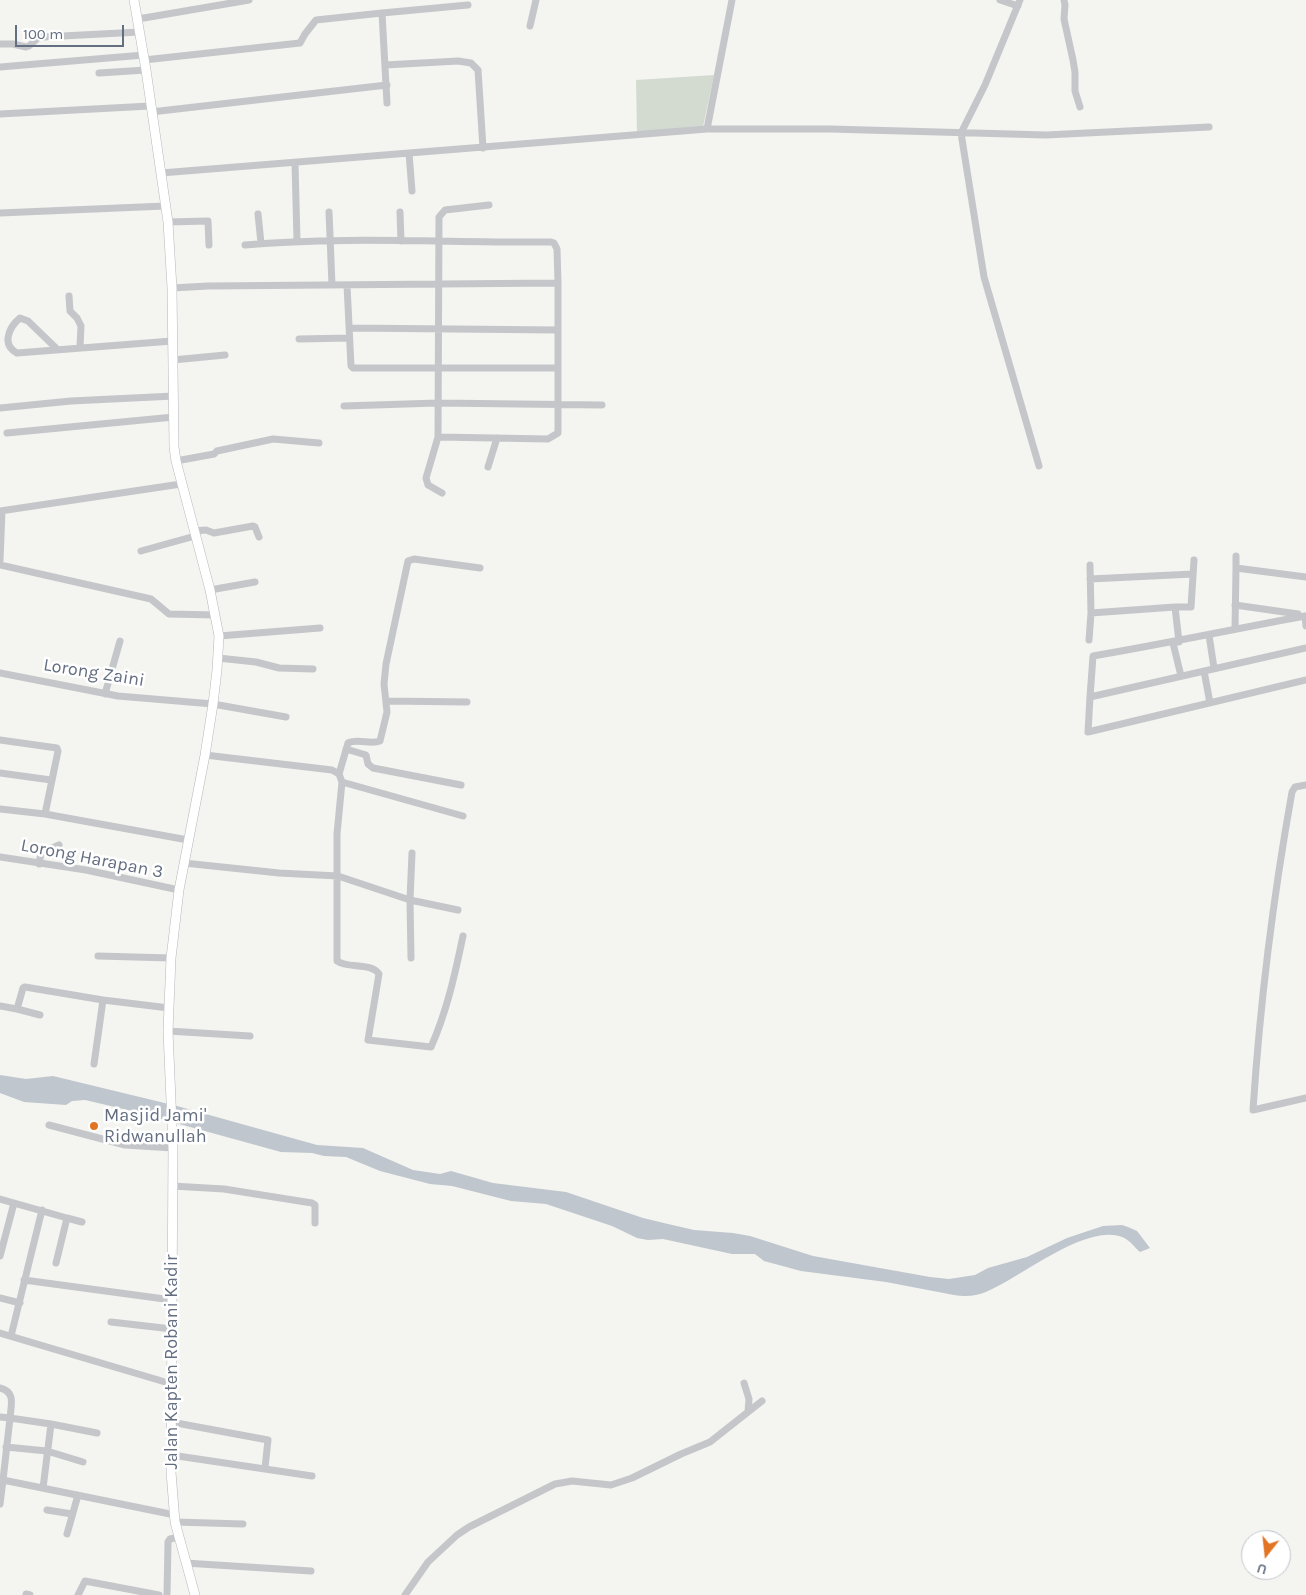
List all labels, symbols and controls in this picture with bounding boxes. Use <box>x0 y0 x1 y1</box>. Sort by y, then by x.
scale bar <box>18 15 126 47</box>
text: 100 m <box>23 25 63 43</box>
street label: Lorong Zaini <box>42 654 146 692</box>
street label: Lorong Harapan 3 <box>19 835 165 883</box>
place label: Masjid Jami' Ridwanullah <box>104 1105 207 1148</box>
marker: Masjid Jami' Ridwanullah <box>88 1120 100 1132</box>
street label: Jalan Kapten Robani Kadir <box>161 1254 183 1470</box>
north arrow <box>1241 1530 1291 1580</box>
text: U <box>1255 1559 1269 1578</box>

